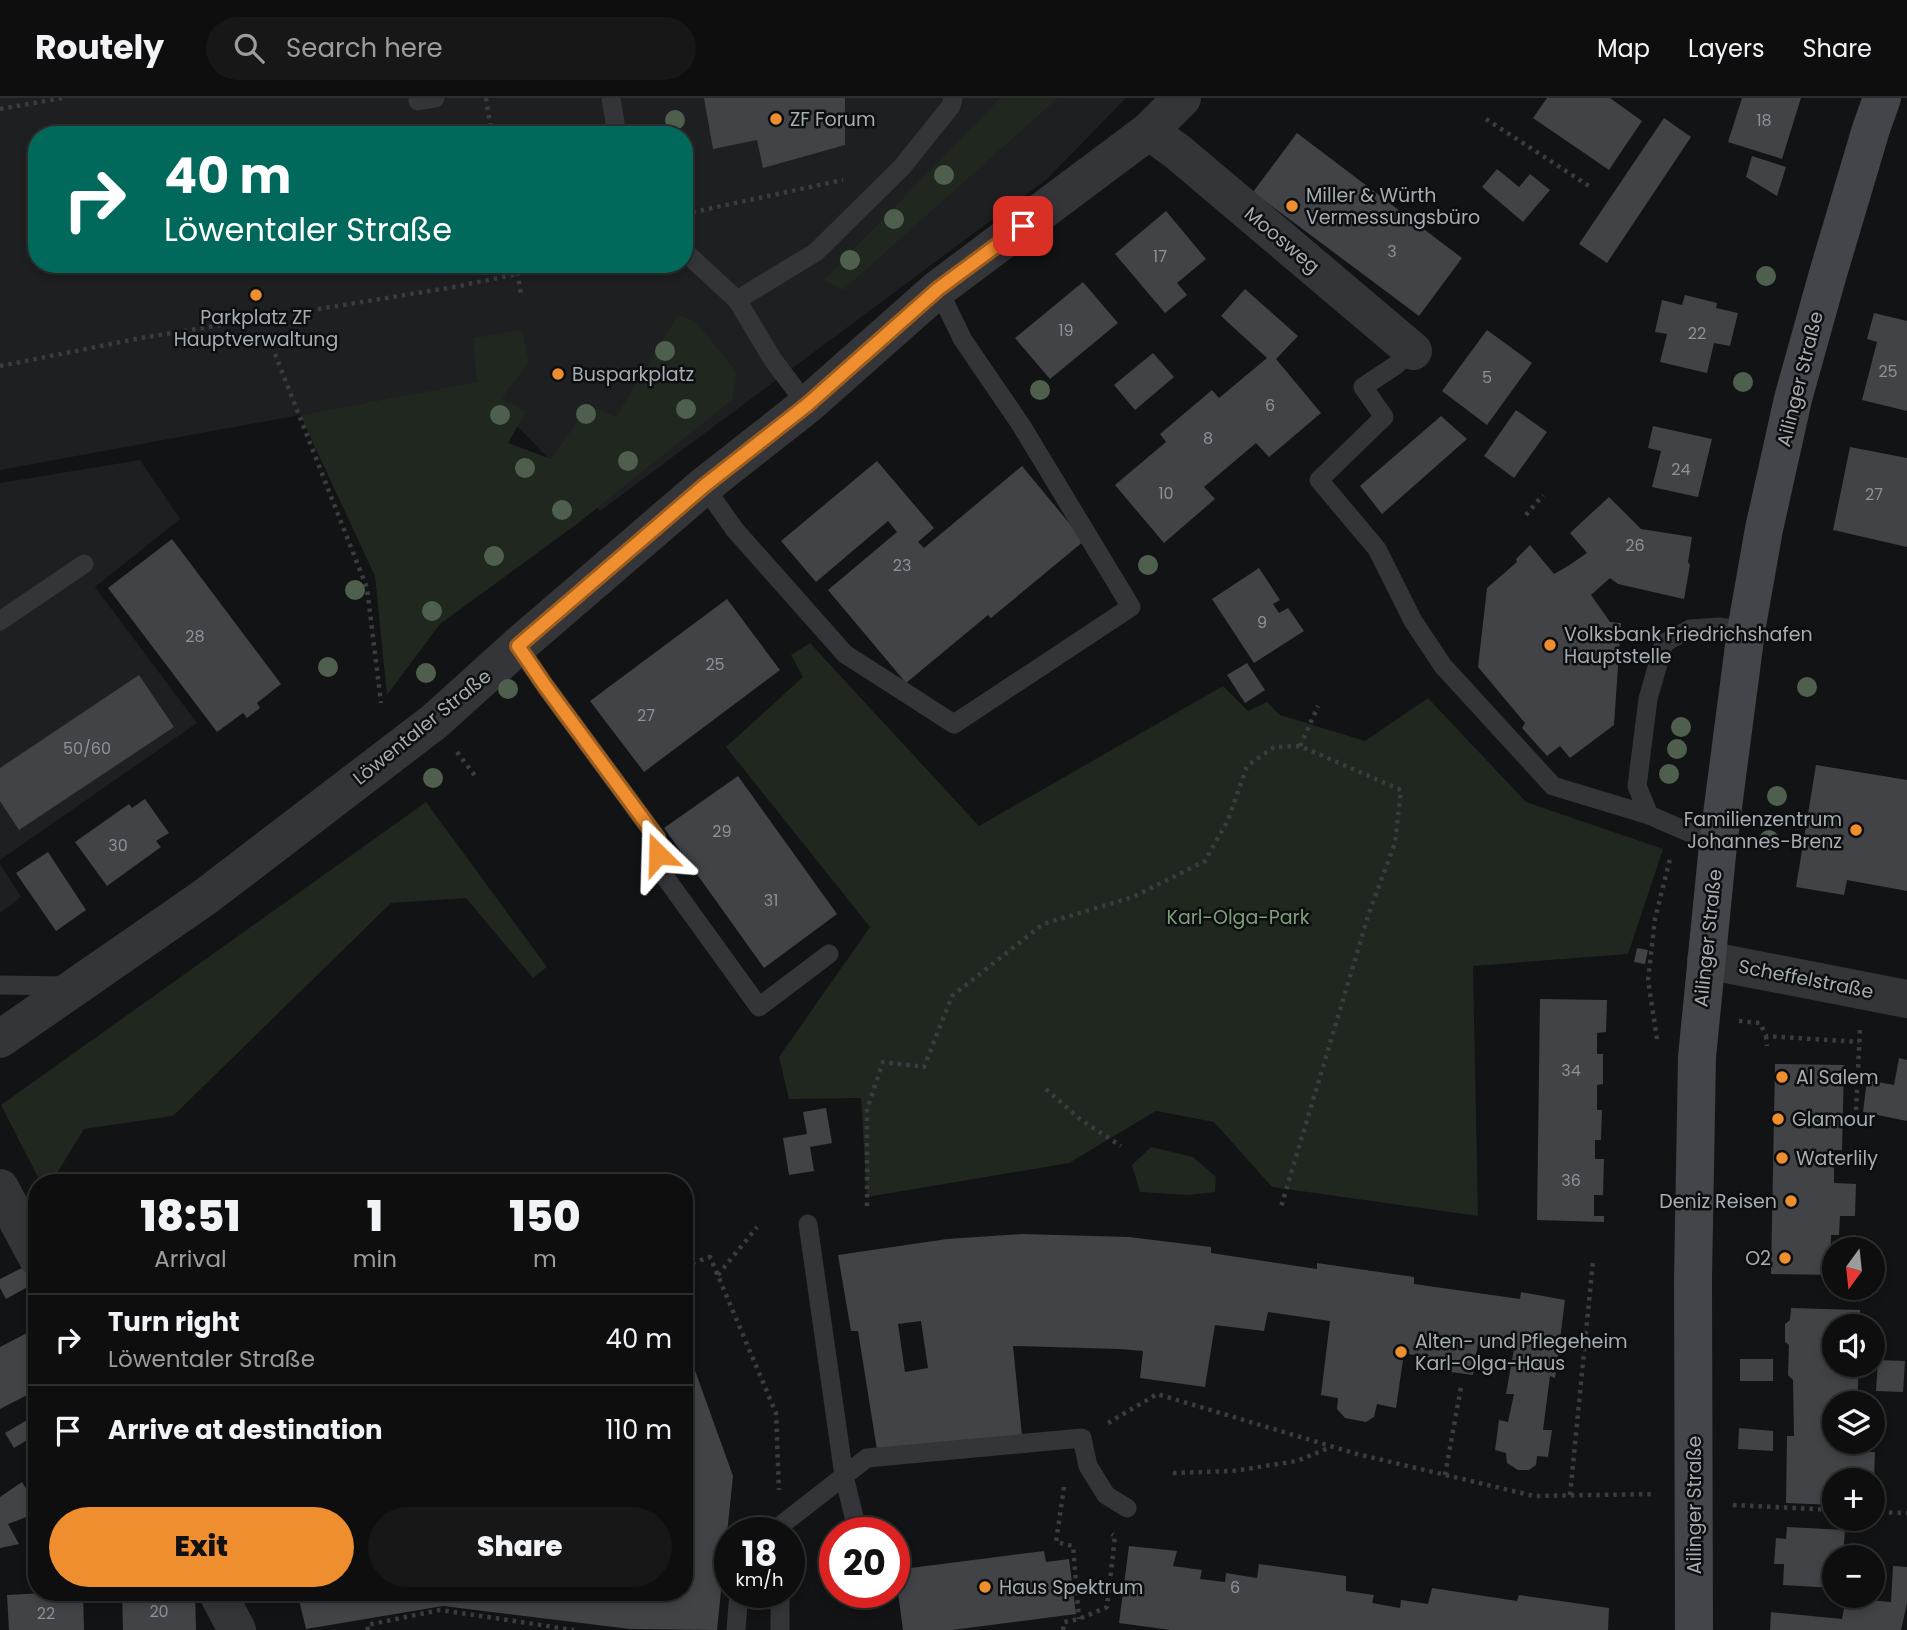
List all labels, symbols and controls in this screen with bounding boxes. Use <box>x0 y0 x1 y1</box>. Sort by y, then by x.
search box <box>206 17 696 80</box>
text: Routely <box>35 24 164 71</box>
icon: search <box>230 29 268 67</box>
text: Search here <box>286 30 443 66</box>
text: Map <box>1597 32 1650 65</box>
text: Layers <box>1688 32 1764 65</box>
text: Share <box>1802 32 1872 65</box>
place label: ZF Forum <box>790 106 875 133</box>
house number: 18 <box>1756 109 1772 132</box>
marker: ZF Forum <box>768 111 784 127</box>
text: 40 m <box>164 142 291 210</box>
icon: right <box>49 154 140 245</box>
place label: Miller & Würth Vermessungsbüro <box>1306 182 1480 231</box>
pin <box>993 196 1053 256</box>
marker: Miller & Würth Vermessungsbüro <box>1284 198 1300 214</box>
street label: Moosweg <box>1239 200 1325 280</box>
text: Löwentaler Straße <box>164 207 452 252</box>
icon: arrive <box>1004 207 1042 245</box>
house number: 3 <box>1387 240 1397 263</box>
house number: 17 <box>1153 245 1167 268</box>
marker: Parkplatz ZF Hauptverwaltung <box>248 287 264 303</box>
place label: Parkplatz ZF Hauptverwaltung <box>174 304 338 353</box>
street label: Ailinger Straße <box>1770 309 1830 449</box>
house number: 19 <box>1058 319 1074 342</box>
house number: 22 <box>1688 322 1706 345</box>
house number: 25 <box>1878 360 1898 383</box>
place label: Busparkplatz <box>572 361 694 388</box>
marker: Busparkplatz <box>550 366 566 382</box>
house number: 5 <box>1482 366 1492 389</box>
house number: 6 <box>1265 394 1275 417</box>
house number: 8 <box>1203 427 1213 450</box>
house number: 24 <box>1671 458 1691 481</box>
house number: 10 <box>1158 482 1174 505</box>
house number: 27 <box>1865 483 1883 506</box>
house number: 26 <box>1625 534 1645 557</box>
house number: 23 <box>893 554 911 577</box>
house number: 9 <box>1257 611 1267 634</box>
place label: Volksbank Friedrichshafen Hauptstelle <box>1564 621 1813 670</box>
house number: 28 <box>185 625 205 648</box>
marker: Volksbank Friedrichshafen Hauptstelle <box>1542 637 1558 653</box>
house number: 25 <box>705 653 725 676</box>
street label: Löwentaler Straße <box>347 663 497 791</box>
house number: 27 <box>637 704 655 727</box>
house number: 50/60 <box>63 737 111 760</box>
place label: Familienzentrum Johannes-Brenz <box>1684 806 1842 855</box>
position arrow <box>621 817 695 891</box>
house number: 29 <box>712 820 732 843</box>
marker: Familienzentrum Johannes-Brenz <box>1848 822 1864 838</box>
house number: 30 <box>108 834 128 857</box>
street label: Ailinger Straße <box>1687 868 1729 1008</box>
house number: 31 <box>764 889 778 912</box>
park label: Karl-Olga-Park <box>1167 904 1310 931</box>
street label: Scheffelstraße <box>1736 953 1876 1005</box>
house number: 34 <box>1561 1059 1581 1082</box>
place label: Al Salem <box>1796 1064 1879 1091</box>
marker: Al Salem <box>1774 1069 1790 1085</box>
place label: Glamour <box>1792 1106 1875 1133</box>
marker: Glamour <box>1770 1111 1786 1127</box>
place label: Waterlily <box>1796 1145 1878 1172</box>
marker: Waterlily <box>1774 1150 1790 1166</box>
house number: 36 <box>1561 1169 1581 1192</box>
text: 18:51 <box>140 1187 240 1246</box>
text: 1 <box>367 1187 383 1246</box>
text: 150 <box>509 1187 581 1246</box>
place label: Deniz Reisen <box>1659 1188 1777 1215</box>
marker: Deniz Reisen <box>1783 1193 1799 1209</box>
north arrow <box>1822 1237 1885 1300</box>
map controls <box>1822 1237 1885 1608</box>
text: Arrival <box>154 1243 227 1275</box>
text: min <box>353 1243 397 1275</box>
text: m <box>533 1243 557 1275</box>
place label: O2 <box>1745 1245 1771 1272</box>
marker: O2 <box>1777 1250 1793 1266</box>
text: Turn right <box>108 1304 240 1340</box>
button: sound <box>1822 1314 1885 1377</box>
icon: right <box>49 1321 87 1359</box>
text: 40 m <box>606 1321 672 1357</box>
place label: Alten- und Pflegeheim Karl-Olga-Haus <box>1415 1328 1628 1377</box>
text: Löwentaler Straße <box>108 1343 315 1375</box>
marker: Alten- und Pflegeheim Karl-Olga-Haus <box>1393 1344 1409 1360</box>
button: layers <box>1822 1391 1885 1454</box>
icon: arrive <box>49 1412 87 1450</box>
text: Arrive at destination <box>108 1412 383 1448</box>
text: 110 m <box>605 1412 672 1448</box>
street label: Ailinger Straße <box>1681 1436 1708 1574</box>
button: + <box>1822 1468 1885 1531</box>
button: Exit <box>49 1507 354 1587</box>
button: Share <box>368 1507 672 1587</box>
speed limit sign: 20 <box>819 1517 910 1608</box>
text: 18 <box>742 1529 777 1578</box>
button: − <box>1822 1545 1885 1608</box>
text: km/h <box>736 1567 783 1592</box>
place label: Haus Spektrum <box>999 1574 1143 1601</box>
house number: 6 <box>1230 1576 1240 1599</box>
marker: Haus Spektrum <box>977 1579 993 1595</box>
house number: 20 <box>149 1600 169 1623</box>
house number: 22 <box>37 1602 55 1625</box>

